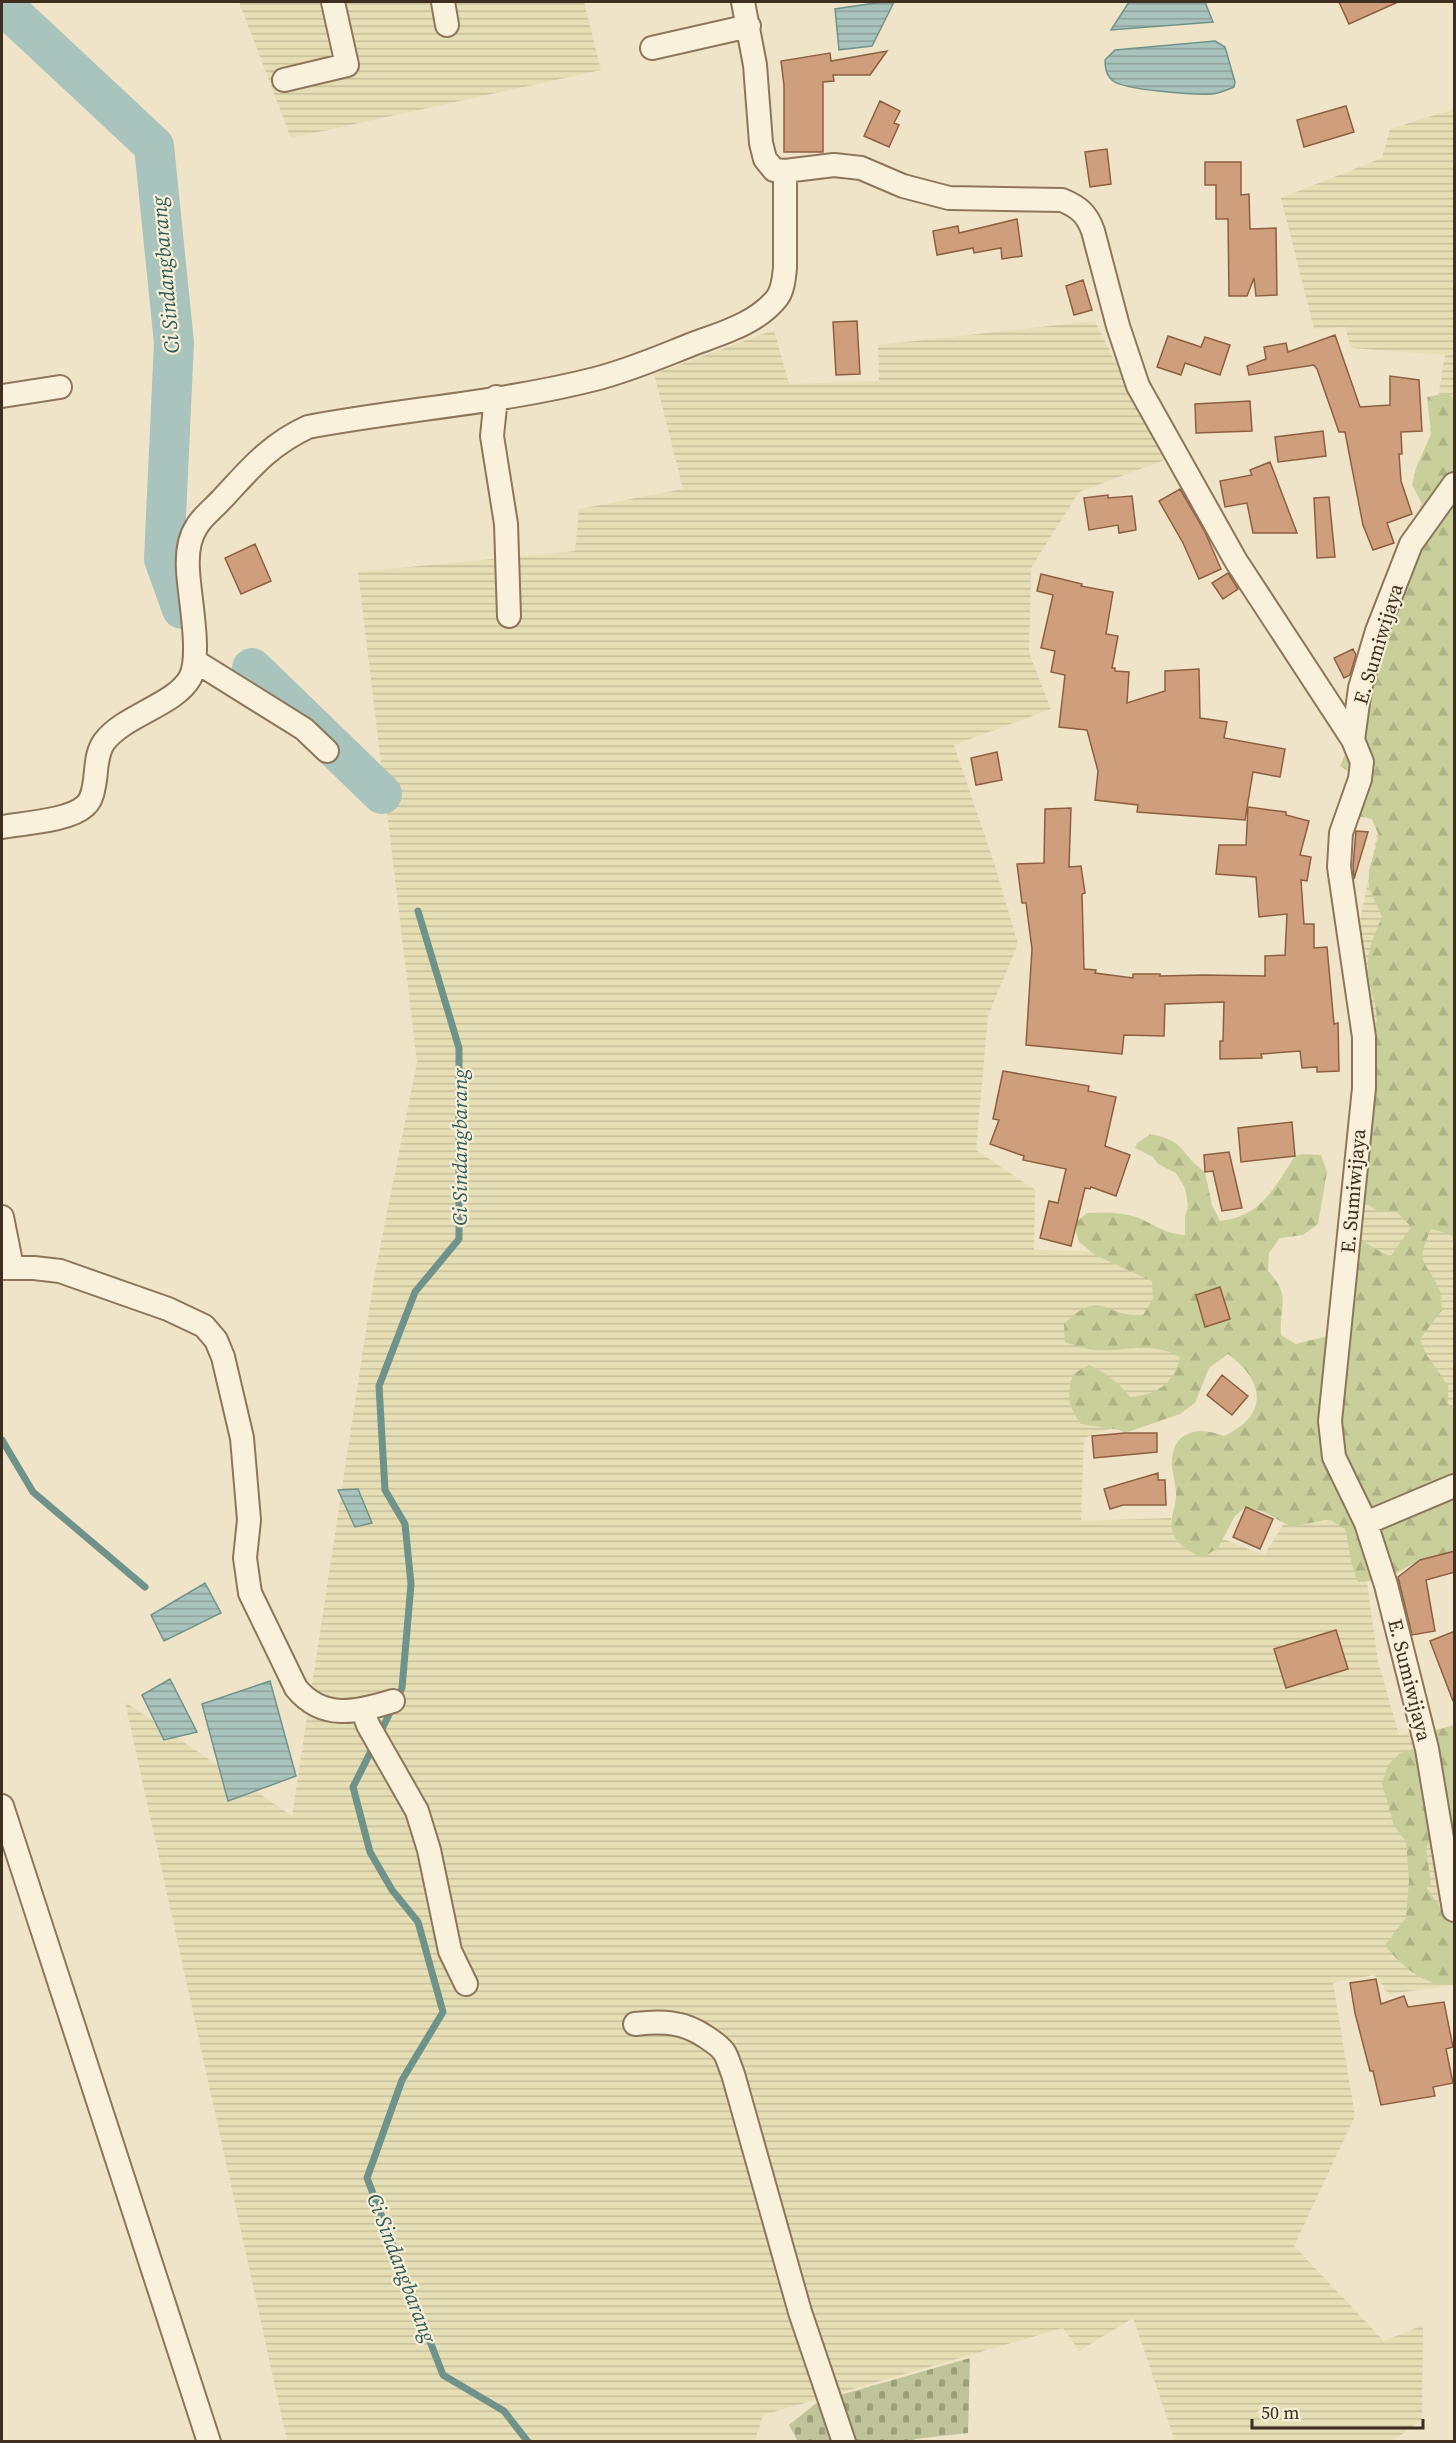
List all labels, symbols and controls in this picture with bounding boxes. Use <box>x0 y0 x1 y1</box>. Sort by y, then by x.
water label: Ci Sindangbarang <box>144 194 186 355</box>
street label: E. Sumiwijaya <box>1346 579 1410 708</box>
water label: Ci Sindangbarang <box>445 1067 474 1226</box>
street label: E. Sumiwijaya <box>1334 1127 1372 1254</box>
street label: E. Sumiwijaya <box>1381 1616 1439 1745</box>
water label: Ci Sindangbarang <box>360 2189 444 2348</box>
scale bar <box>1252 2392 1423 2430</box>
text: 50 m <box>1261 2400 1299 2425</box>

